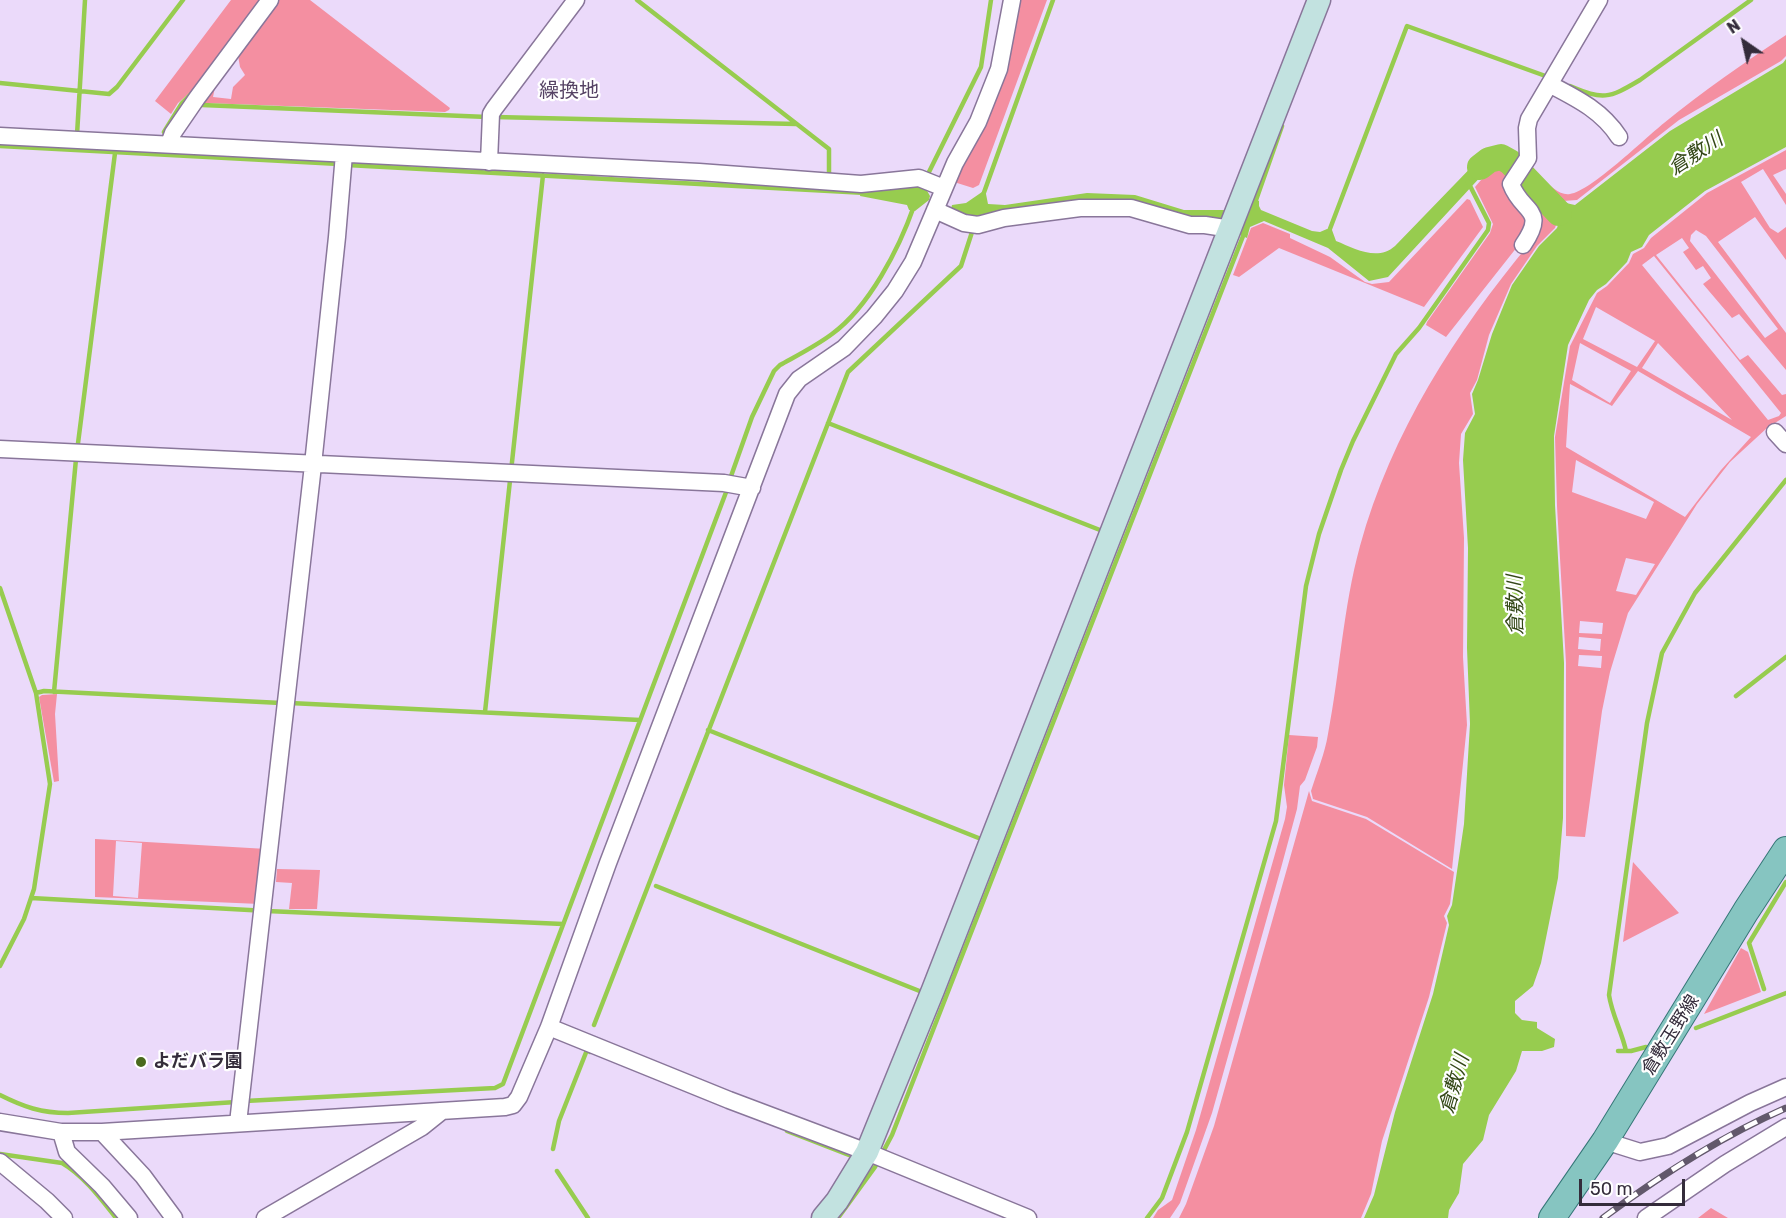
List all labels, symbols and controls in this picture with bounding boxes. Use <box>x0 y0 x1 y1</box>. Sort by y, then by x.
north arrow <box>1714 12 1774 72</box>
text: N <box>1724 16 1744 38</box>
district label: 繰換地 <box>539 79 599 103</box>
water label: 倉敷川 <box>1664 128 1728 180</box>
water label: 倉敷川 <box>1503 575 1529 635</box>
street label: 倉敷玉野線 <box>1638 991 1704 1079</box>
place label: よだバラ園 <box>153 1051 243 1073</box>
water label: 倉敷川 <box>1435 1052 1475 1116</box>
marker: よだバラ園 <box>134 1055 148 1069</box>
scale bar <box>1582 1167 1688 1205</box>
text: 50 m <box>1590 1178 1633 1200</box>

